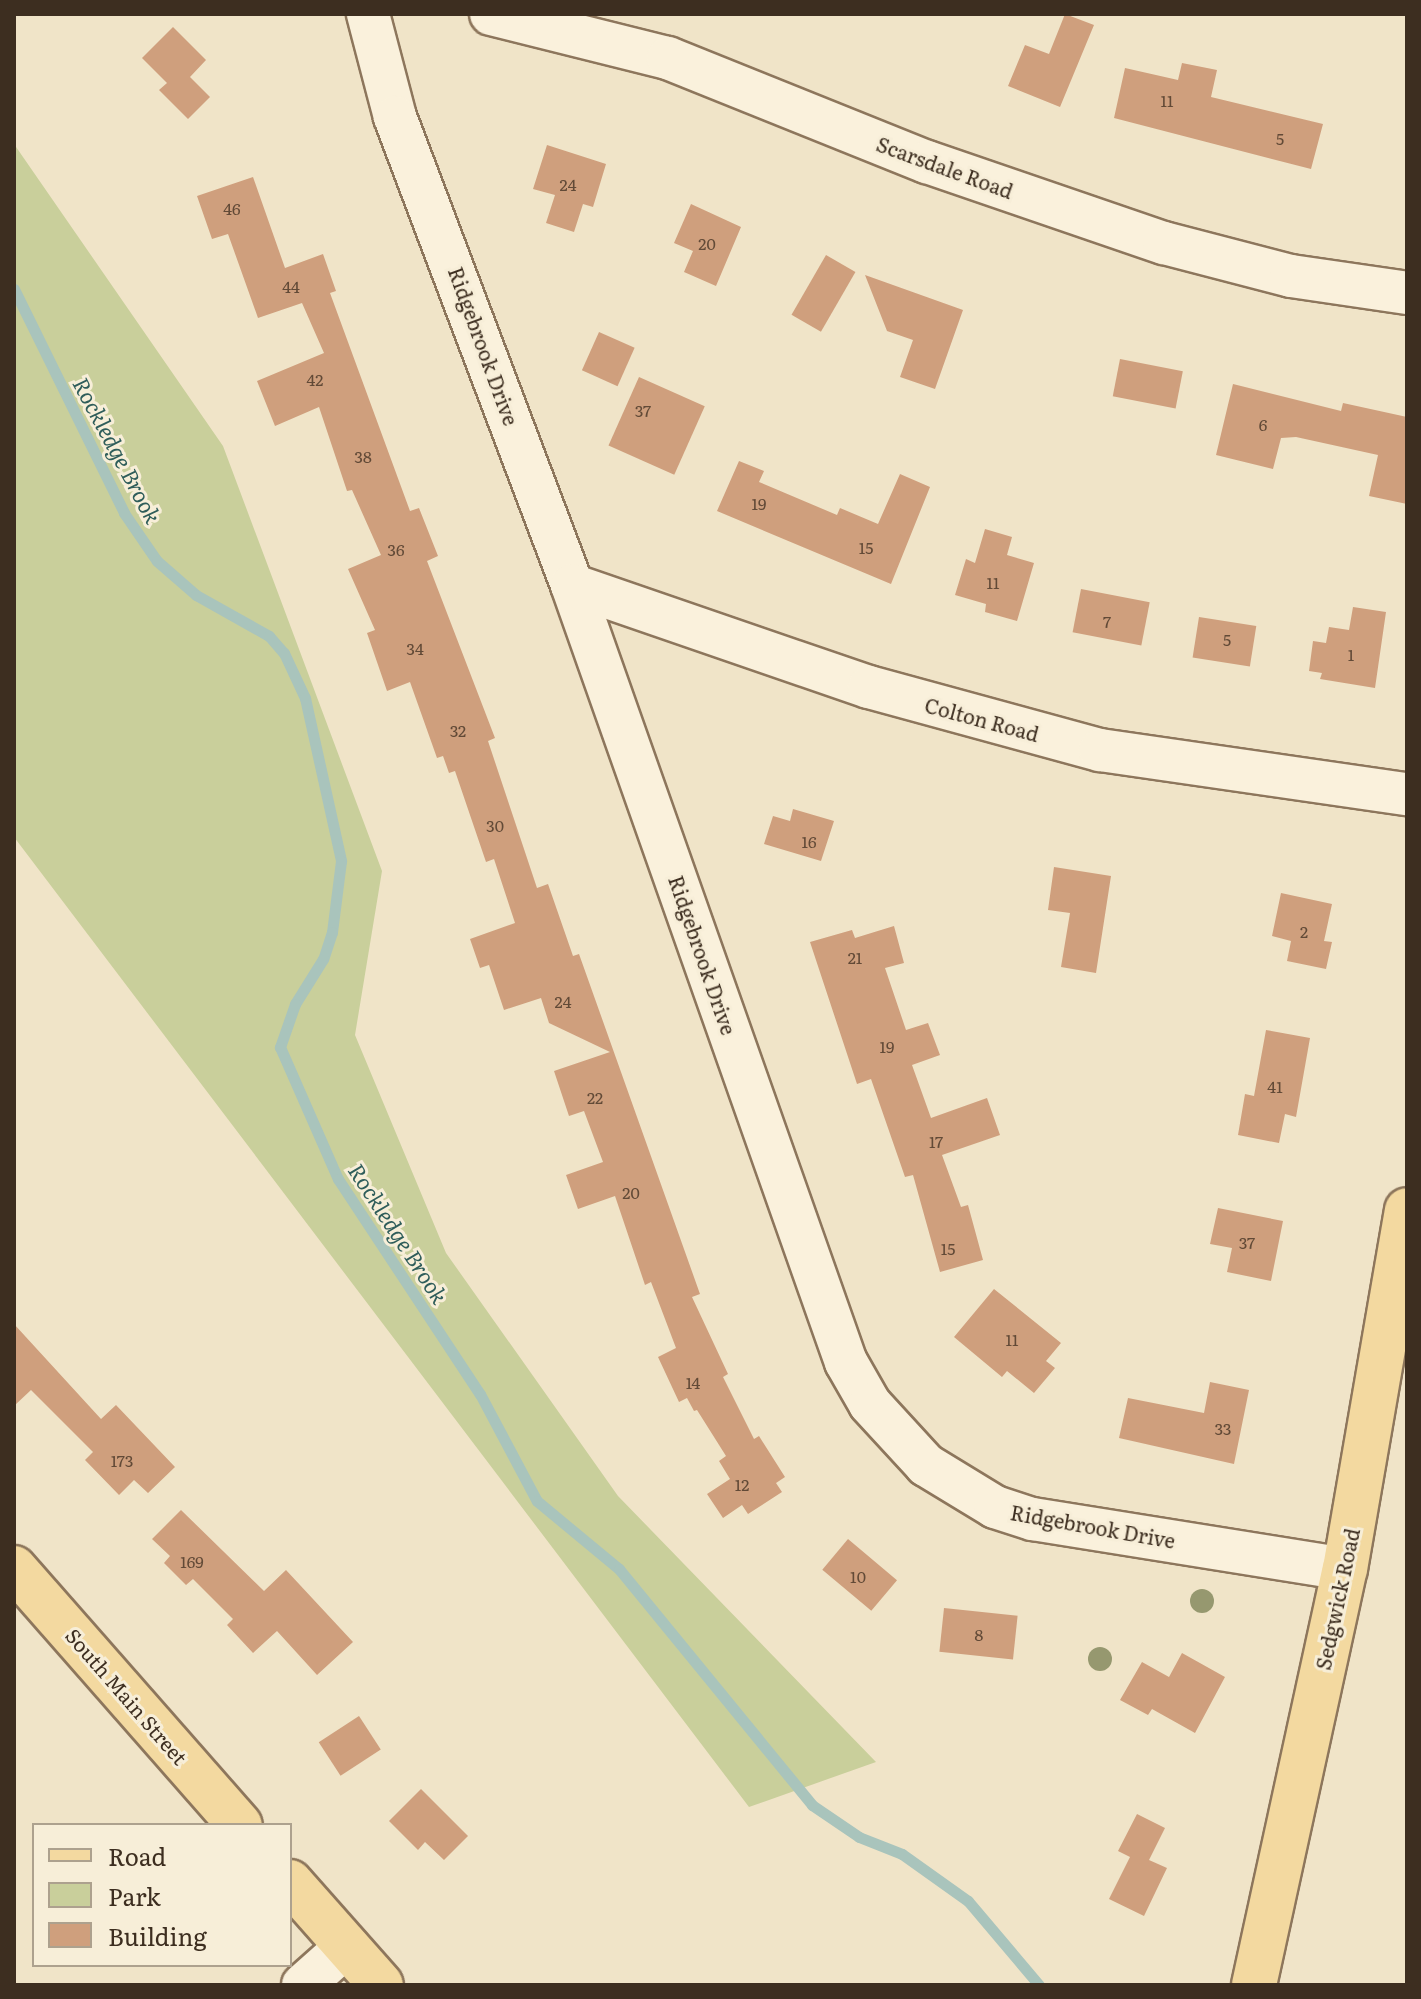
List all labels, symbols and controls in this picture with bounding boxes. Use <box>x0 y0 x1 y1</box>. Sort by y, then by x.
house number: 11 <box>1160 90 1174 110</box>
house number: 5 <box>1276 128 1284 148</box>
street label: Scarsdale Road <box>874 131 1016 203</box>
house number: 24 <box>560 174 576 194</box>
house number: 46 <box>223 198 241 218</box>
house number: 20 <box>698 233 716 253</box>
street label: Ridgebrook Drive <box>444 263 524 429</box>
house number: 44 <box>282 276 300 296</box>
house number: 42 <box>307 369 323 389</box>
water label: Rockledge Brook <box>68 372 168 528</box>
house number: 37 <box>635 400 651 420</box>
house number: 6 <box>1259 414 1267 434</box>
house number: 38 <box>354 446 372 466</box>
house number: 19 <box>752 493 766 513</box>
house number: 15 <box>859 537 873 557</box>
house number: 36 <box>387 539 405 559</box>
house number: 11 <box>986 572 1000 592</box>
house number: 7 <box>1103 611 1111 631</box>
house number: 5 <box>1223 629 1231 649</box>
house number: 34 <box>406 638 424 658</box>
house number: 1 <box>1348 644 1354 664</box>
street label: Colton Road <box>922 692 1042 746</box>
house number: 32 <box>450 720 466 740</box>
house number: 30 <box>486 815 504 835</box>
house number: 16 <box>801 831 817 851</box>
street label: Ridgebrook Drive <box>664 872 742 1038</box>
house number: 2 <box>1300 921 1308 941</box>
house number: 21 <box>848 947 862 967</box>
house number: 24 <box>555 991 571 1011</box>
house number: 19 <box>880 1036 894 1056</box>
house number: 41 <box>1267 1076 1283 1096</box>
house number: 22 <box>587 1087 603 1107</box>
house number: 17 <box>929 1131 943 1151</box>
water label: Rockledge Brook <box>344 1158 454 1308</box>
house number: 20 <box>622 1182 640 1202</box>
house number: 37 <box>1239 1232 1255 1252</box>
house number: 15 <box>941 1238 955 1258</box>
house number: 11 <box>1005 1329 1019 1349</box>
house number: 14 <box>686 1372 700 1392</box>
house number: 33 <box>1215 1418 1231 1438</box>
house number: 173 <box>111 1450 133 1470</box>
house number: 12 <box>735 1474 749 1494</box>
street label: Ridgebrook Drive <box>1009 1500 1177 1552</box>
street label: Sedgwick Road <box>1310 1526 1364 1672</box>
house number: 169 <box>180 1551 204 1571</box>
house number: 10 <box>850 1566 866 1586</box>
street label: South Main Street <box>61 1623 193 1769</box>
house number: 8 <box>975 1624 983 1644</box>
legend <box>32 1823 292 1967</box>
text: Road <box>108 1838 166 1873</box>
text: Park <box>108 1878 161 1913</box>
text: Building <box>108 1918 207 1953</box>

